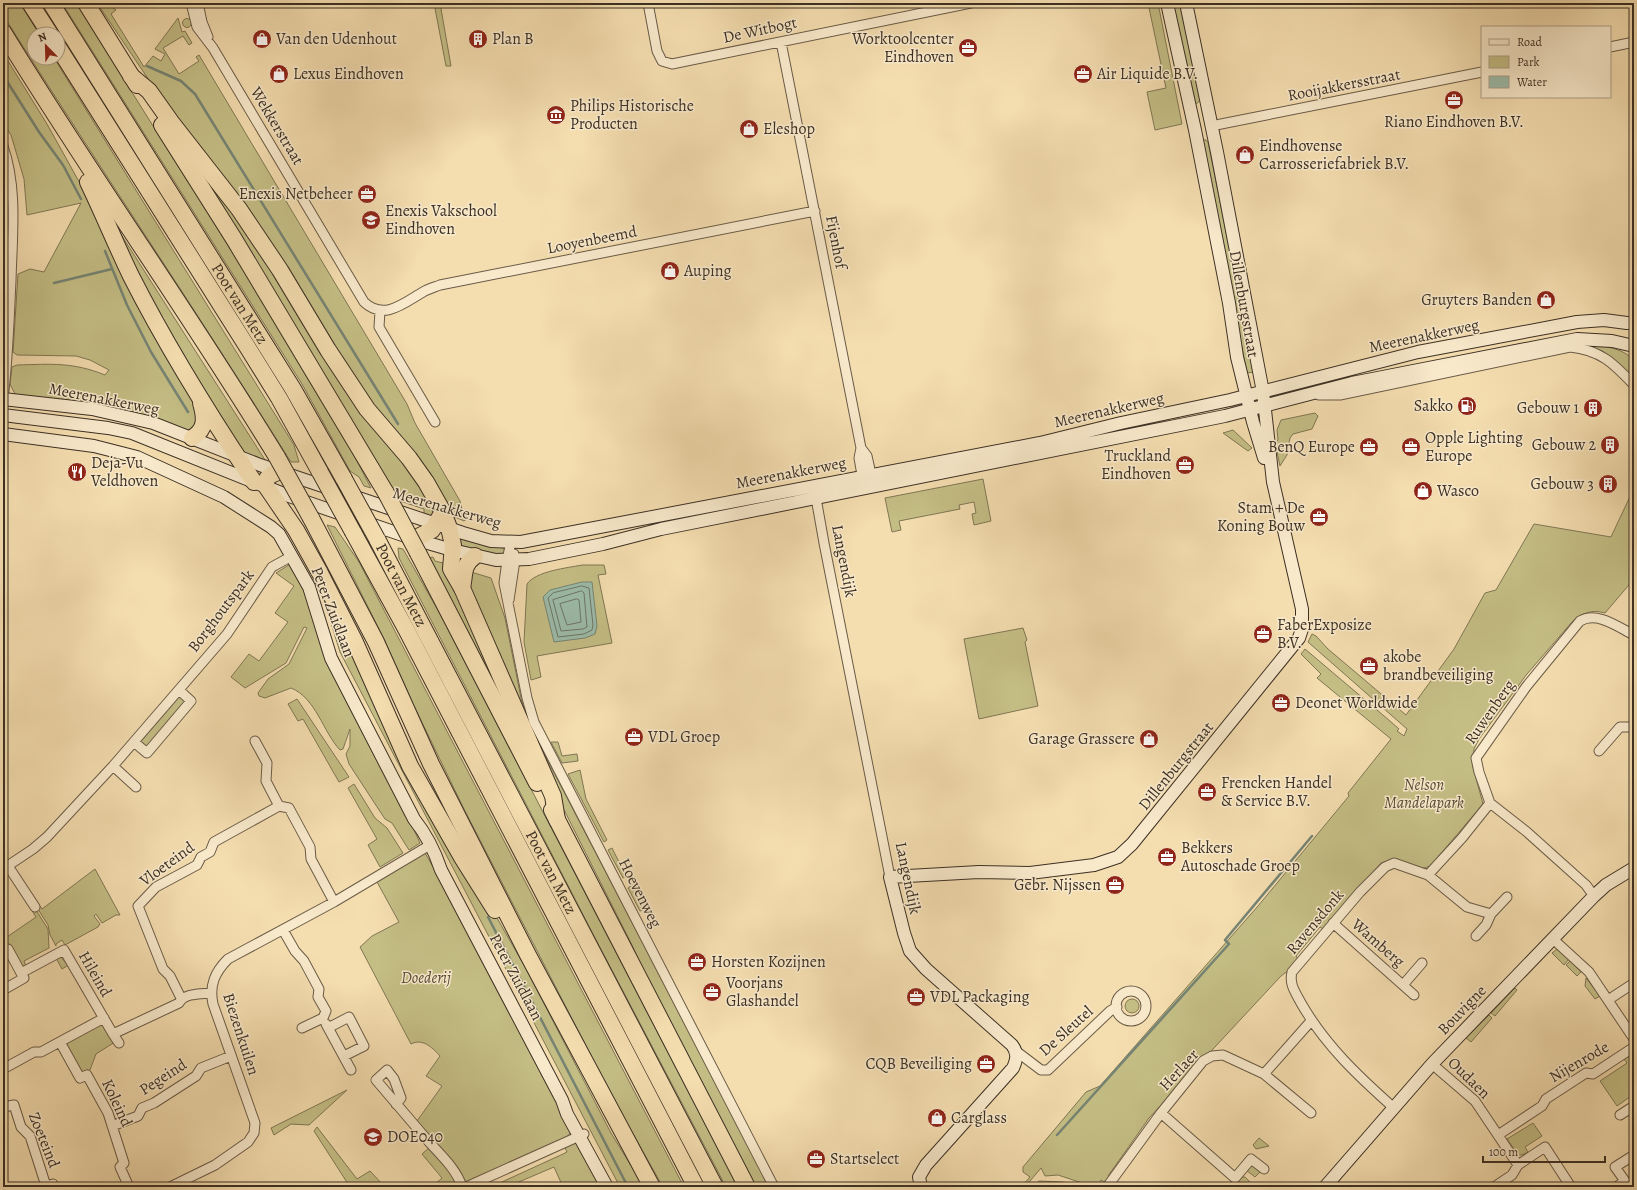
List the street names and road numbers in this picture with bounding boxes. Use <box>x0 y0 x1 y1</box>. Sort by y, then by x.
street label: De Witbogt <box>721 11 799 49</box>
street label: Rooijakkersstraat <box>1286 63 1402 107</box>
street label: Wekkerstraat <box>244 82 309 169</box>
street label: Fijenhof <box>820 213 852 273</box>
street label: Looyenbeemd <box>545 220 639 259</box>
street label: Dillenburgstraat <box>1224 249 1264 359</box>
street label: Poot van Metz <box>206 259 273 349</box>
street label: Meerenakkerweg <box>1367 314 1481 358</box>
street label: Meerenakkerweg <box>47 378 161 420</box>
street label: Meerenakkerweg <box>1052 387 1166 433</box>
street label: Meerenakkerweg <box>734 452 848 494</box>
street label: Meerenakkerweg <box>390 482 504 534</box>
street label: Langendijk <box>826 523 862 599</box>
street label: Poot van Metz <box>370 539 432 631</box>
street label: Peter Zuidlaan <box>306 564 360 661</box>
street label: Borghoutspark <box>183 565 259 657</box>
street label: Ruwenberg <box>1460 675 1520 749</box>
street label: Dillenburgstraat <box>1133 717 1219 815</box>
street label: Poot van Metz <box>520 827 582 918</box>
street label: Vloeteind <box>134 836 199 892</box>
street label: Langendijk <box>890 840 926 916</box>
street label: Hoevenweg <box>613 854 667 932</box>
street label: Ravensdonk <box>1281 885 1349 959</box>
street label: Wamberg <box>1346 913 1409 972</box>
street label: Peter Zuidlaan <box>484 930 548 1024</box>
street label: Hileind <box>73 947 117 1001</box>
street label: Bouvigne <box>1433 980 1491 1040</box>
street label: Biezenkuilen <box>217 990 265 1078</box>
street label: De Sleutel <box>1034 1001 1098 1061</box>
street label: Nijenrode <box>1545 1036 1613 1088</box>
street label: Herlaer <box>1154 1044 1204 1096</box>
street label: Oudaen <box>1443 1052 1495 1104</box>
street label: Pegeind <box>135 1053 191 1100</box>
street label: Koleind <box>96 1075 138 1131</box>
street label: Zoeteind <box>23 1109 65 1171</box>

